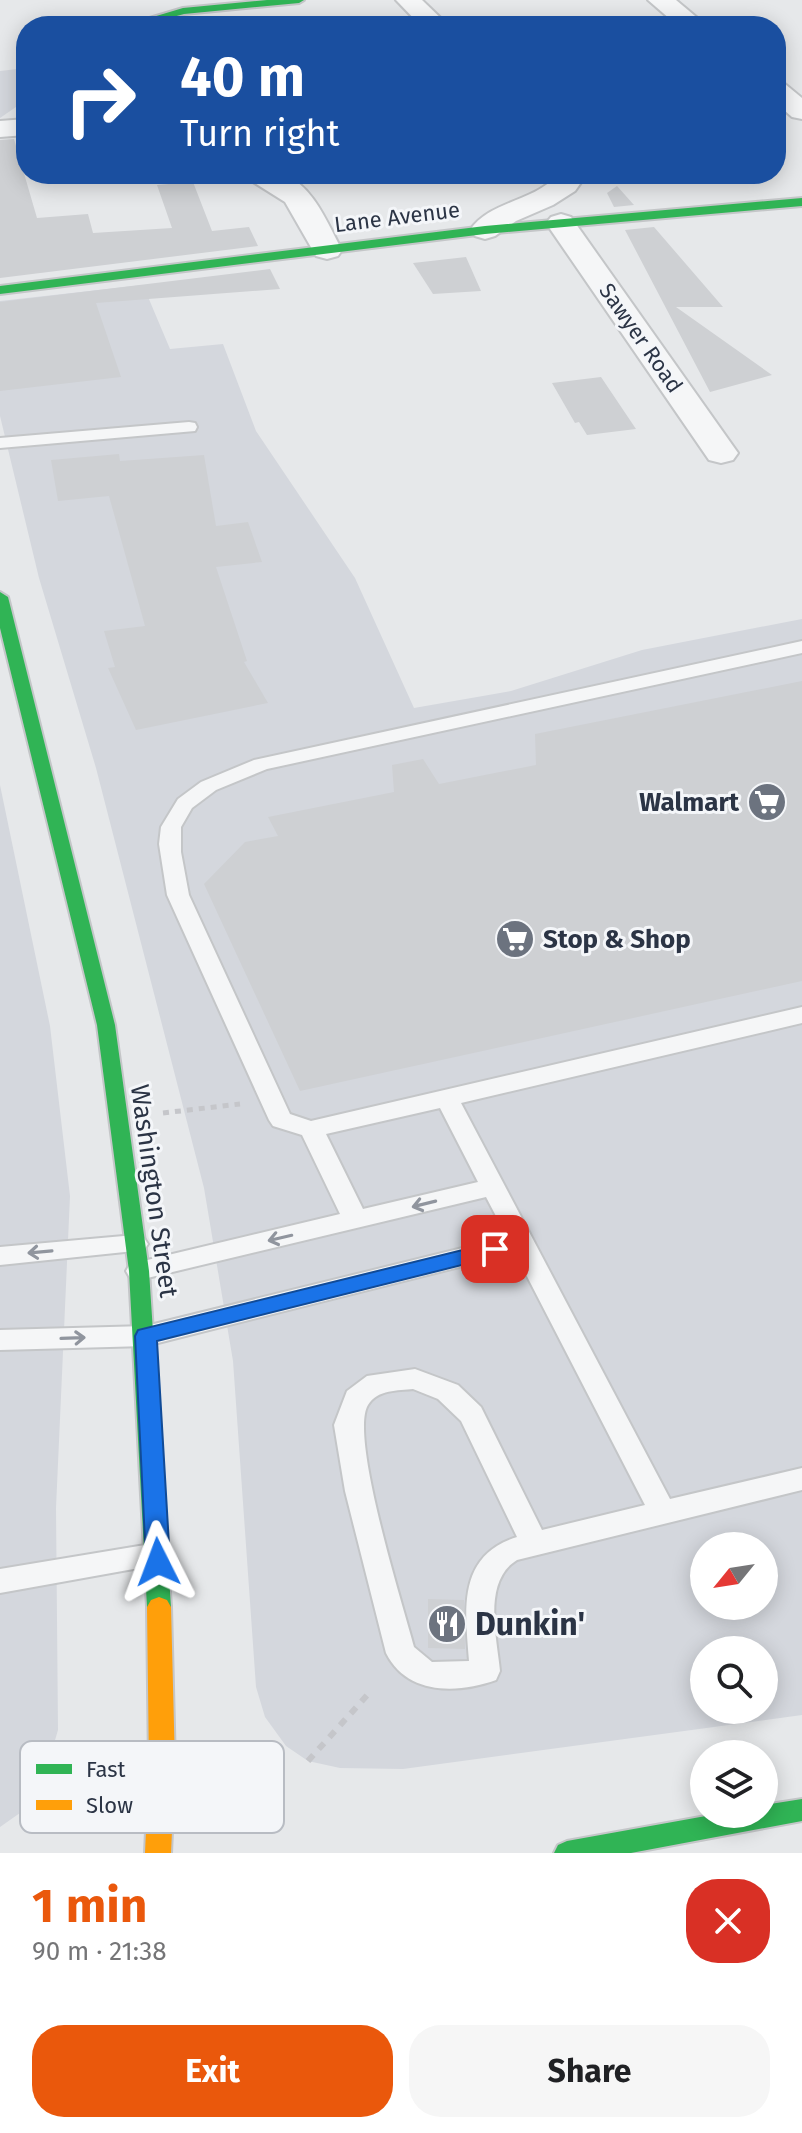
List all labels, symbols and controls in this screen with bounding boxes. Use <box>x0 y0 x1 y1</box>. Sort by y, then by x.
text: 40 m <box>180 44 305 111</box>
icon: right <box>48 48 152 152</box>
text: Turn right <box>180 112 340 156</box>
street label: Lane Avenue <box>333 196 461 238</box>
street label: Sawyer Road <box>593 278 689 398</box>
supermarket icon: Walmart <box>746 781 788 823</box>
place label: Walmart <box>639 787 740 818</box>
supermarket icon: Stop & Shop <box>494 918 536 960</box>
place label: Stop & Shop <box>543 924 691 955</box>
street label: Washington Street <box>124 1082 184 1300</box>
one-way arrow <box>412 1197 438 1212</box>
pin <box>461 1215 529 1283</box>
icon: arrive <box>473 1227 517 1271</box>
one-way arrow <box>267 1231 293 1246</box>
one-way arrow <box>27 1245 54 1260</box>
one-way arrow <box>59 1330 86 1345</box>
position arrow <box>116 1520 200 1604</box>
north arrow <box>690 1532 778 1620</box>
map controls <box>690 1532 778 1828</box>
restaurant icon: Dunkin' <box>426 1603 468 1645</box>
place label: Dunkin' <box>475 1605 585 1643</box>
button: search <box>690 1636 778 1724</box>
button: layers <box>690 1740 778 1828</box>
legend <box>20 1741 284 1833</box>
text: Fast <box>86 1756 126 1783</box>
text: Slow <box>86 1792 133 1819</box>
text: 1 min <box>32 1877 147 1935</box>
button: close <box>686 1879 770 1963</box>
text: 90 m · 21:38 <box>32 1936 167 1967</box>
button: Exit <box>32 2025 393 2117</box>
button: Share <box>409 2025 770 2117</box>

